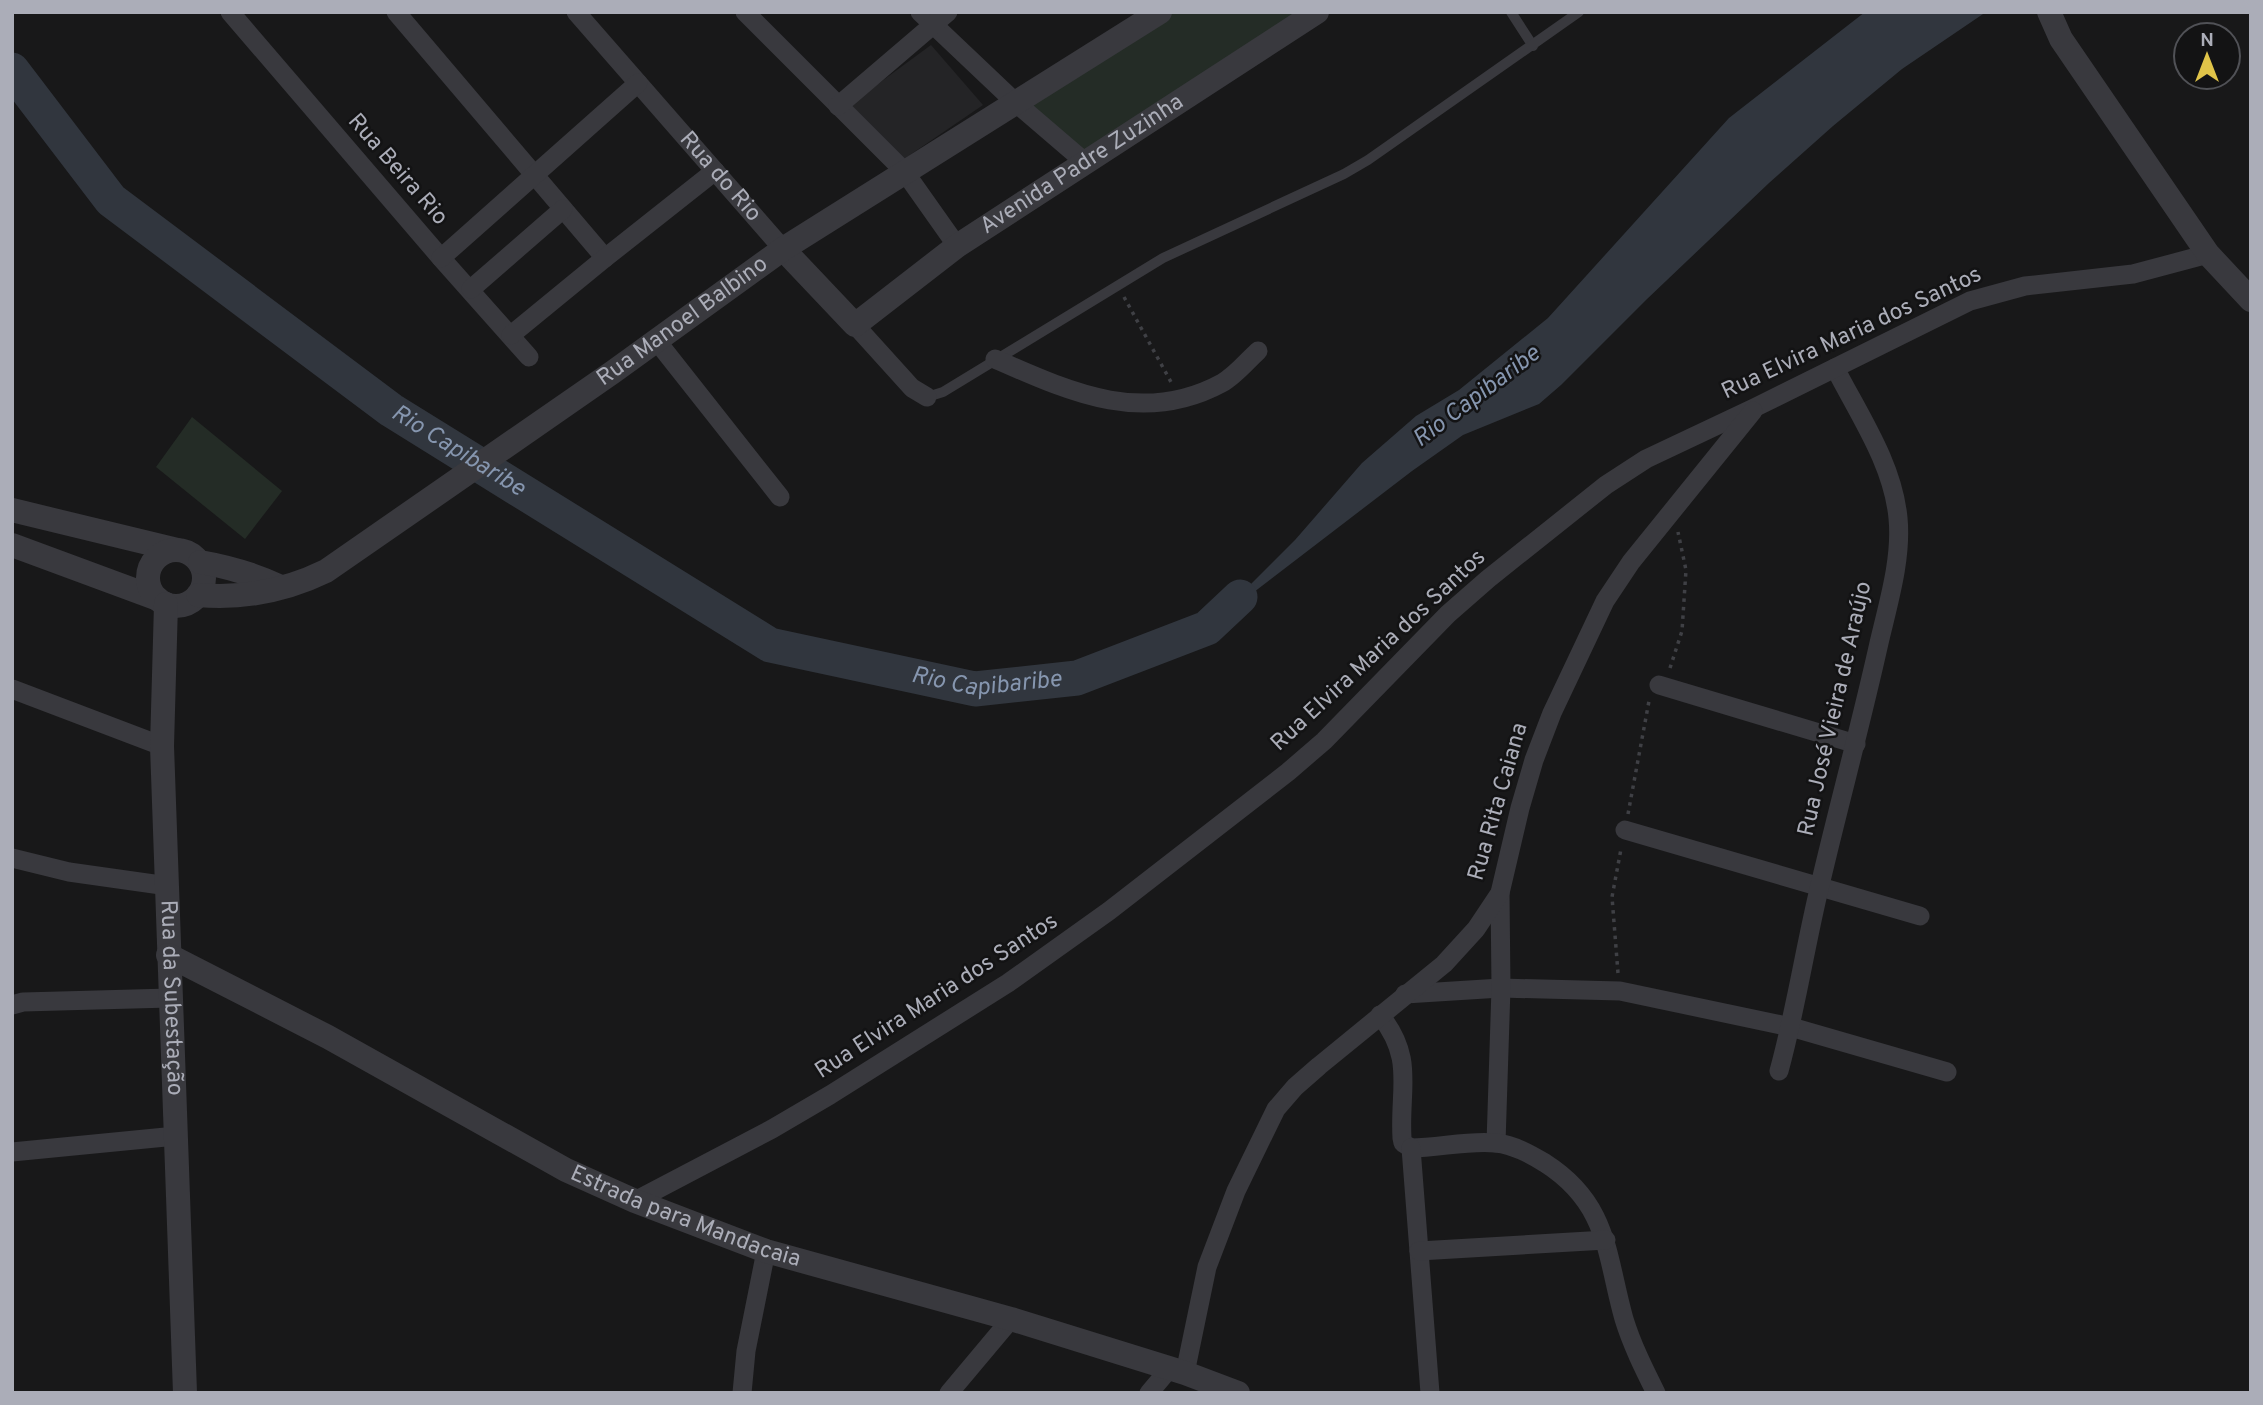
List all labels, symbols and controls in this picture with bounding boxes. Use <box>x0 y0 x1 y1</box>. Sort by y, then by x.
north arrow <box>2172 21 2242 91</box>
text: N <box>2200 29 2214 53</box>
street label: Avenida Padre Zuzinha <box>975 88 1189 241</box>
street label: Rua Beira Rio <box>340 108 454 232</box>
street label: Rua do Rio <box>673 126 767 228</box>
street label: Rua Manoel Balbino <box>591 250 774 393</box>
street label: Rua Elvira Maria dos Santos <box>1717 261 1987 407</box>
water label: Rio Capibaribe <box>1407 339 1547 455</box>
water label: Rio Capibaribe <box>385 399 531 505</box>
street label: Rua Elvira Maria dos Santos <box>1265 544 1493 758</box>
street label: Rua José Vieira de Araújo <box>1793 579 1879 839</box>
water label: Rio Capibaribe <box>908 661 1064 704</box>
street label: Rua Rita Caiana <box>1463 720 1535 884</box>
street label: Rua da Subestação <box>153 899 189 1096</box>
street label: Rua Elvira Maria dos Santos <box>810 908 1064 1086</box>
street label: Estrada para Mandacaia <box>566 1159 804 1274</box>

